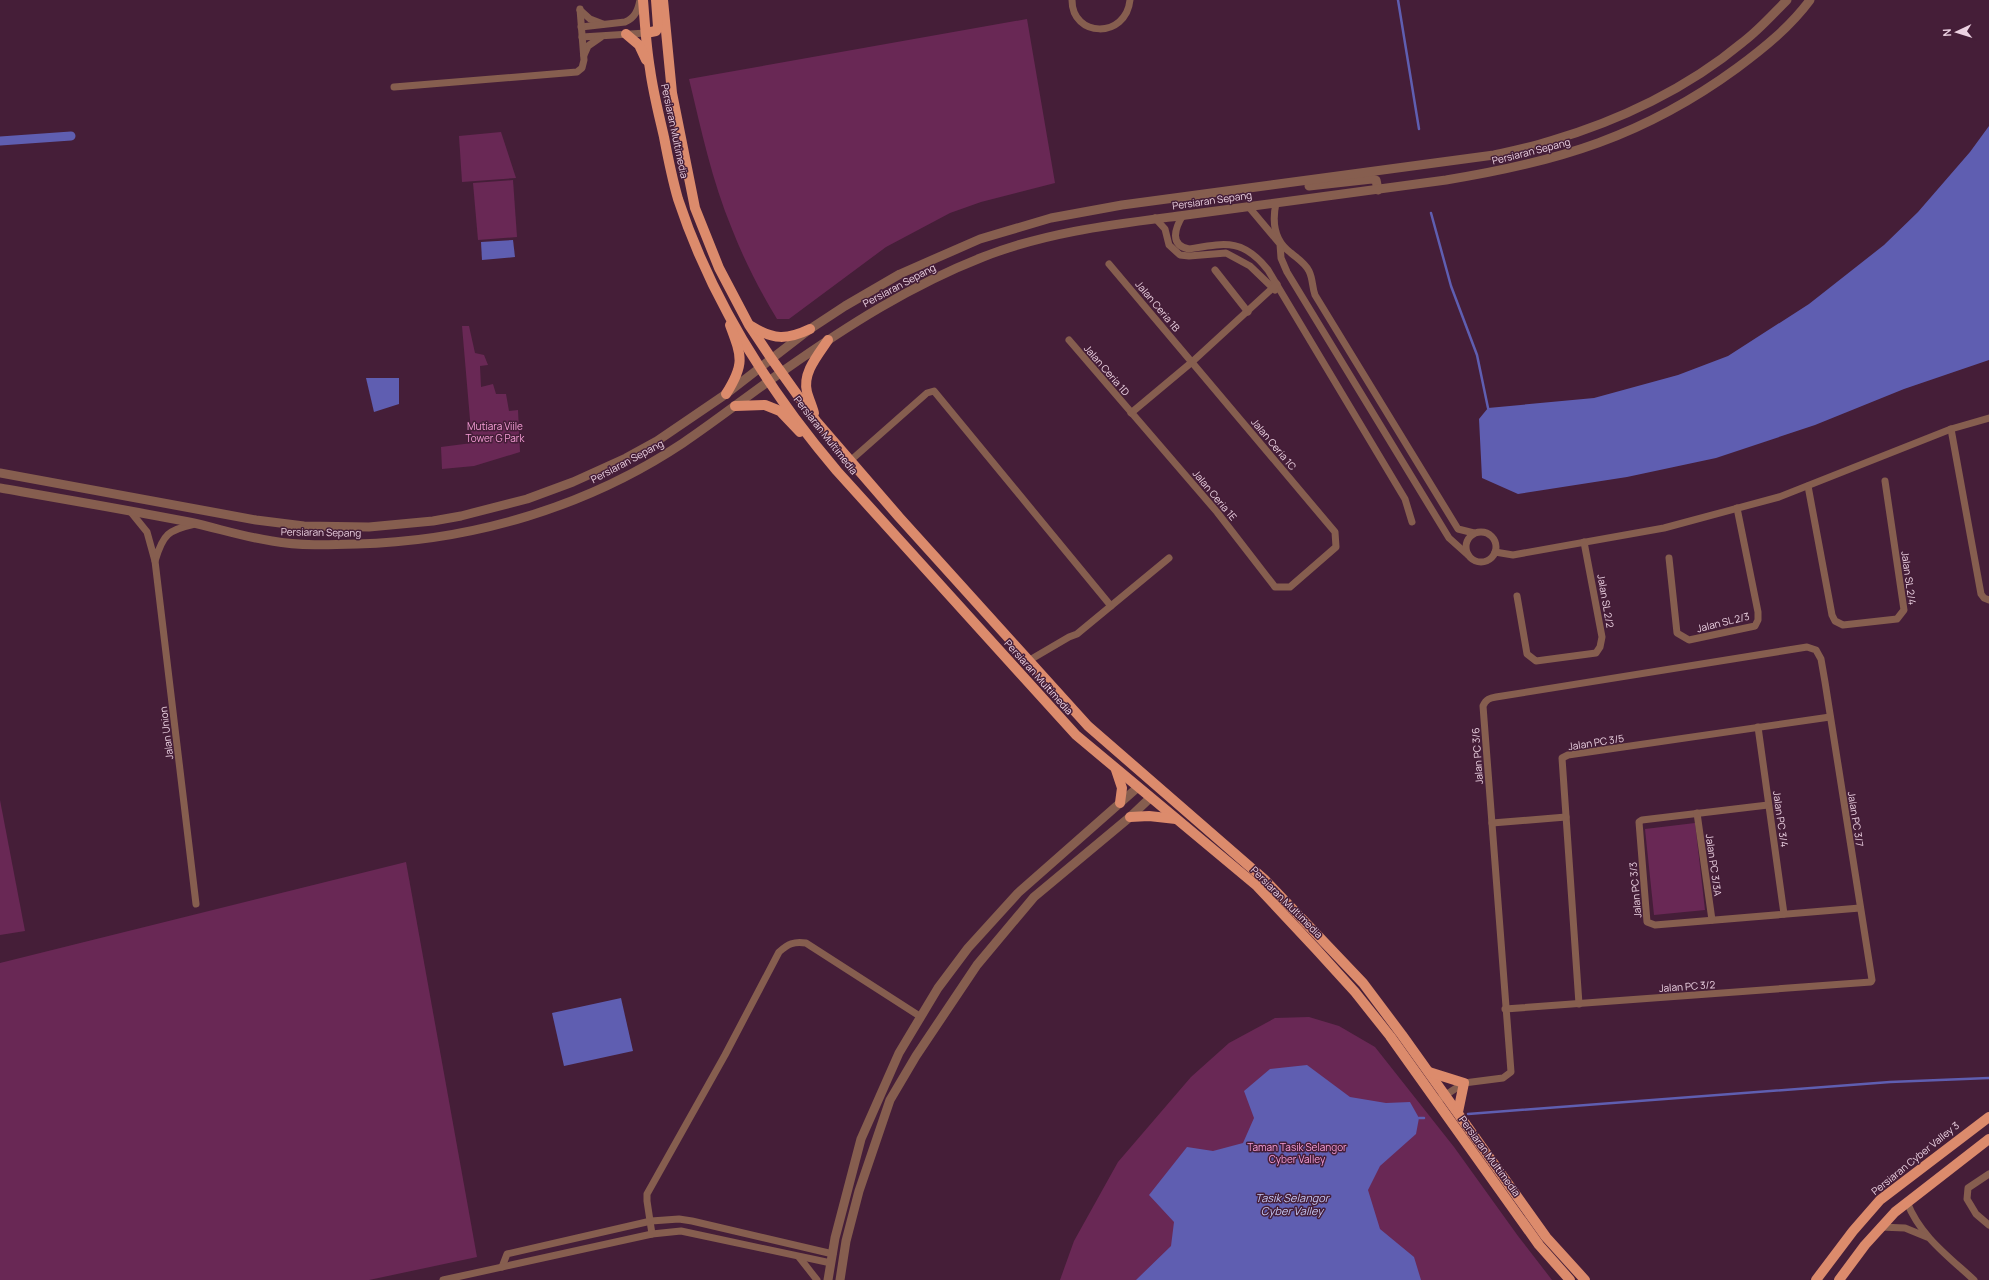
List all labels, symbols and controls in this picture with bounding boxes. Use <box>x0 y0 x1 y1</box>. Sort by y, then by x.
north arrow <box>1937 12 1977 52</box>
text: N <box>1939 28 1954 37</box>
street label: Persiaran Multimedia <box>658 82 692 180</box>
street label: Persiaran Sepang <box>1490 134 1572 168</box>
street label: Persiaran Sepang <box>1171 187 1253 213</box>
street label: Persiaran Sepang <box>860 260 938 310</box>
street label: Jalan Ceria 1B <box>1133 278 1183 334</box>
street label: Jalan Ceria 1D <box>1081 342 1133 399</box>
street label: Persiaran Multimedia <box>791 393 861 477</box>
street label: Jalan Ceria 1C <box>1248 415 1300 473</box>
park label: Mutiara Viile Tower G Park <box>466 419 525 445</box>
street label: Persiaran Sepang <box>588 436 666 486</box>
street label: Jalan Ceria 1E <box>1190 467 1241 524</box>
street label: Persiaran Sepang <box>281 524 361 540</box>
street label: Jalan SL 2/4 <box>1898 550 1920 606</box>
street label: Jalan SL 2/2 <box>1594 573 1618 629</box>
street label: Jalan SL 2/3 <box>1695 609 1751 635</box>
street label: Persiaran Multimedia <box>1002 636 1076 718</box>
street label: Jalan Union <box>156 706 176 760</box>
street label: Jalan PC 3/6 <box>1468 727 1486 785</box>
street label: Jalan PC 3/5 <box>1567 731 1625 753</box>
street label: Jalan PC 3/4 <box>1770 790 1792 848</box>
street label: Jalan PC 3/7 <box>1845 790 1867 848</box>
street label: Jalan PC 3/3A <box>1703 833 1725 898</box>
street label: Jalan PC 3/3 <box>1626 861 1644 919</box>
street label: Persiaran Multimedia <box>1248 863 1326 941</box>
street label: Jalan PC 3/2 <box>1658 977 1716 995</box>
street label: Persiaran Multimedia <box>1456 1113 1524 1199</box>
street label: Persiaran Cyber Valley 3 <box>1868 1118 1962 1198</box>
park label: Taman Tasik Selangor Cyber Valley <box>1247 1140 1347 1166</box>
water label: Tasik Selangor Cyber Valley <box>1255 1190 1331 1218</box>

